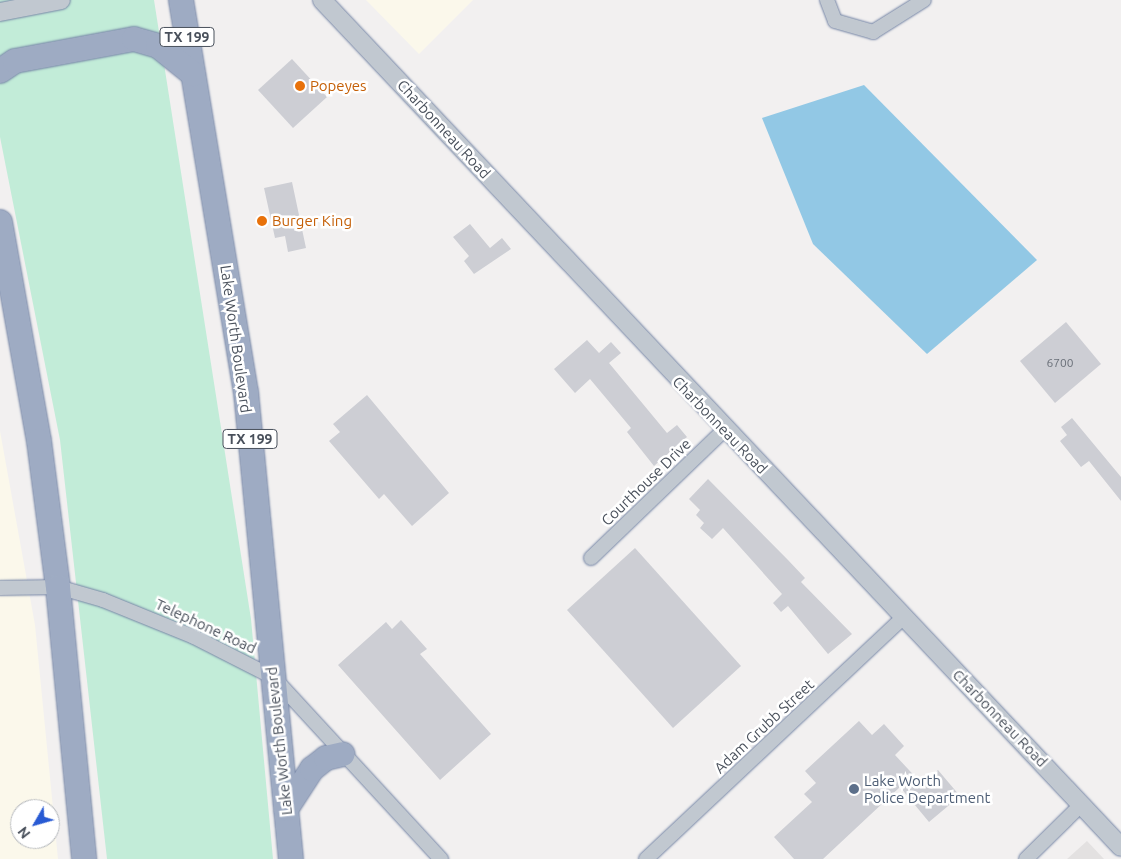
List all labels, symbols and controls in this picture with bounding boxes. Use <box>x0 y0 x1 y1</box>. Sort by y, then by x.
road number: TX 199 <box>160 26 214 48</box>
street label: Charbonneau Road <box>394 76 494 182</box>
place label: Popeyes <box>310 77 367 95</box>
marker: Popeyes <box>294 80 306 92</box>
place label: Burger King <box>272 212 352 230</box>
marker: Burger King <box>256 215 268 227</box>
street label: Lake Worth Boulevard <box>217 264 255 414</box>
house number: 6700 <box>1046 356 1074 370</box>
street label: Charbonneau Road <box>669 373 771 477</box>
road number: TX 199 <box>222 428 278 450</box>
street label: Courthouse Drive <box>597 435 695 529</box>
street label: Telephone Road <box>153 595 259 657</box>
street label: Lake Worth Boulevard <box>262 666 296 816</box>
street label: Charbonneau Road <box>949 666 1051 770</box>
street label: Adam Grubb Street <box>710 675 818 777</box>
place label: Lake Worth Police Department <box>864 771 990 806</box>
marker: Lake Worth Police Department <box>848 783 860 795</box>
north arrow <box>10 799 60 849</box>
text: N <box>14 824 33 842</box>

